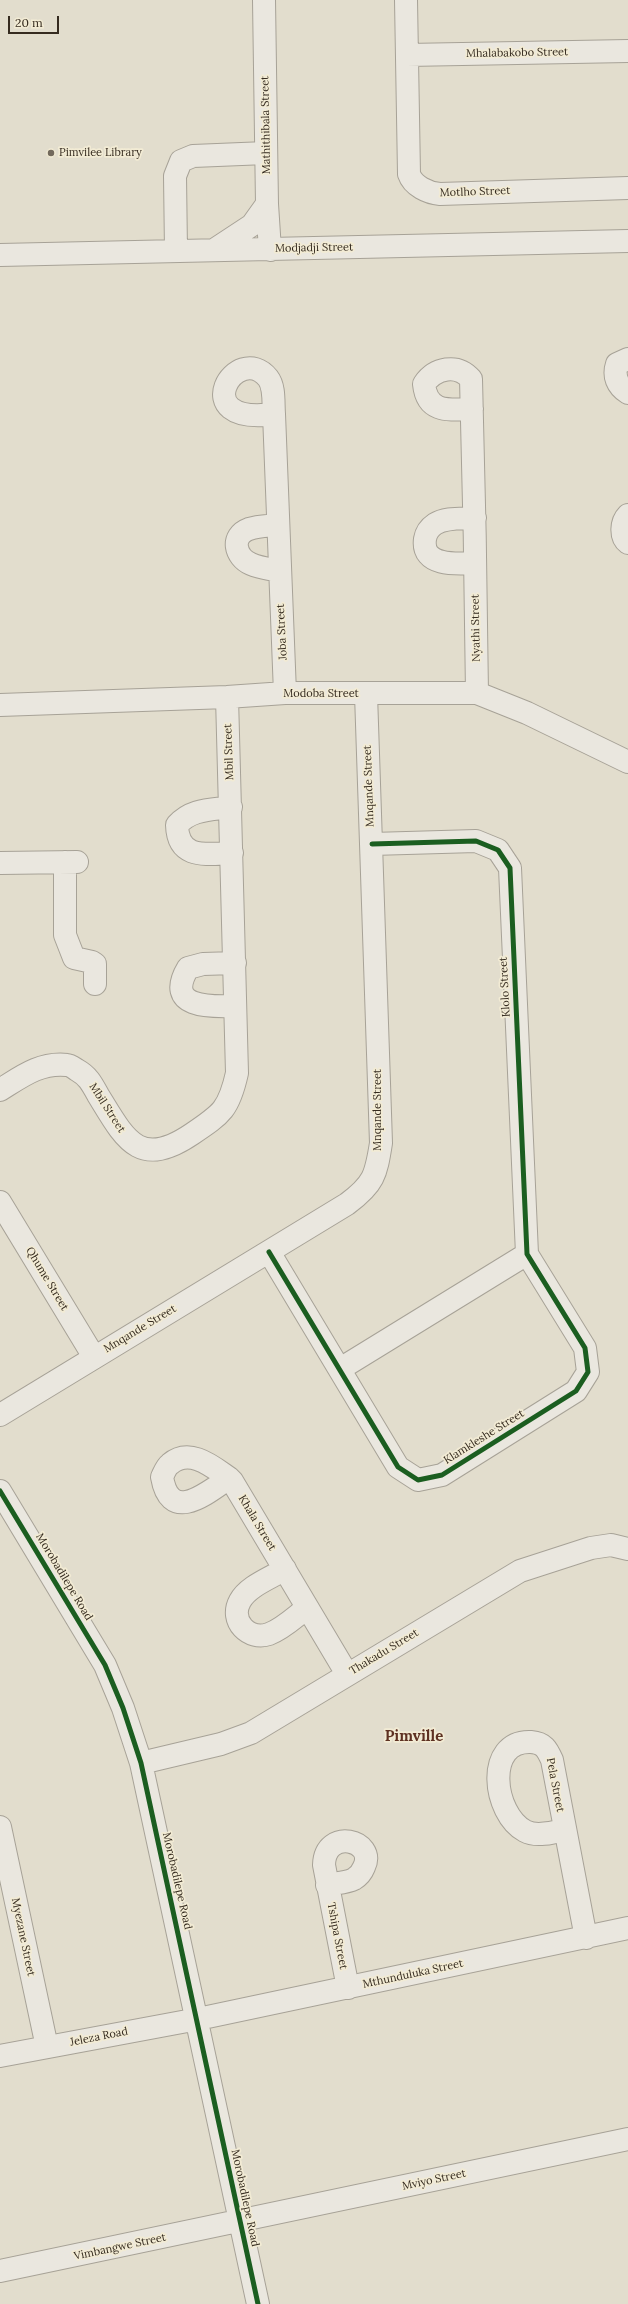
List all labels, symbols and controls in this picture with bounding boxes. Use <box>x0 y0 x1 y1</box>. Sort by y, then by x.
scale bar <box>10 8 61 34</box>
text: 20 m <box>15 15 43 30</box>
street label: Mhalabakobo Street <box>466 46 568 60</box>
street label: Mathithibala Street <box>259 76 273 174</box>
place label: Pimvilee Library <box>59 146 142 160</box>
marker: Pimvilee Library <box>46 148 56 158</box>
street label: Motlho Street <box>439 184 511 200</box>
street label: Modjadji Street <box>275 241 353 255</box>
street label: Nyathi Street <box>469 594 483 662</box>
street label: Joba Street <box>274 603 290 661</box>
street label: Modoba Street <box>283 687 359 701</box>
street label: Mbil Street <box>221 723 237 781</box>
street label: Mnqande Street <box>361 745 377 827</box>
street label: Klolo Street <box>497 956 513 1018</box>
street label: Mnqande Street <box>371 1069 385 1151</box>
street label: Mbil Street <box>86 1081 128 1135</box>
street label: Qhume Street <box>23 1245 71 1313</box>
street label: Mnqande Street <box>101 1302 179 1356</box>
street label: Klamkleshe Street <box>441 1407 527 1467</box>
street label: Khala Street <box>235 1493 279 1553</box>
street label: Morobadilepe Road <box>33 1531 95 1623</box>
street label: Thakadu Street <box>347 1626 421 1678</box>
district label: Pimville <box>385 1728 443 1746</box>
street label: Pela Street <box>543 1757 567 1813</box>
street label: Morobadilepe Road <box>159 1831 195 1931</box>
street label: Myezane Street <box>8 1897 38 1977</box>
street label: Tshipa Street <box>324 1901 350 1971</box>
street label: Mthunduluka Street <box>361 1957 465 1991</box>
street label: Jeleza Road <box>69 2025 129 2049</box>
street label: Morobadilepe Road <box>228 2148 262 2248</box>
street label: Mviyo Street <box>401 2167 467 2193</box>
street label: Vimbangwe Street <box>73 2231 167 2263</box>

